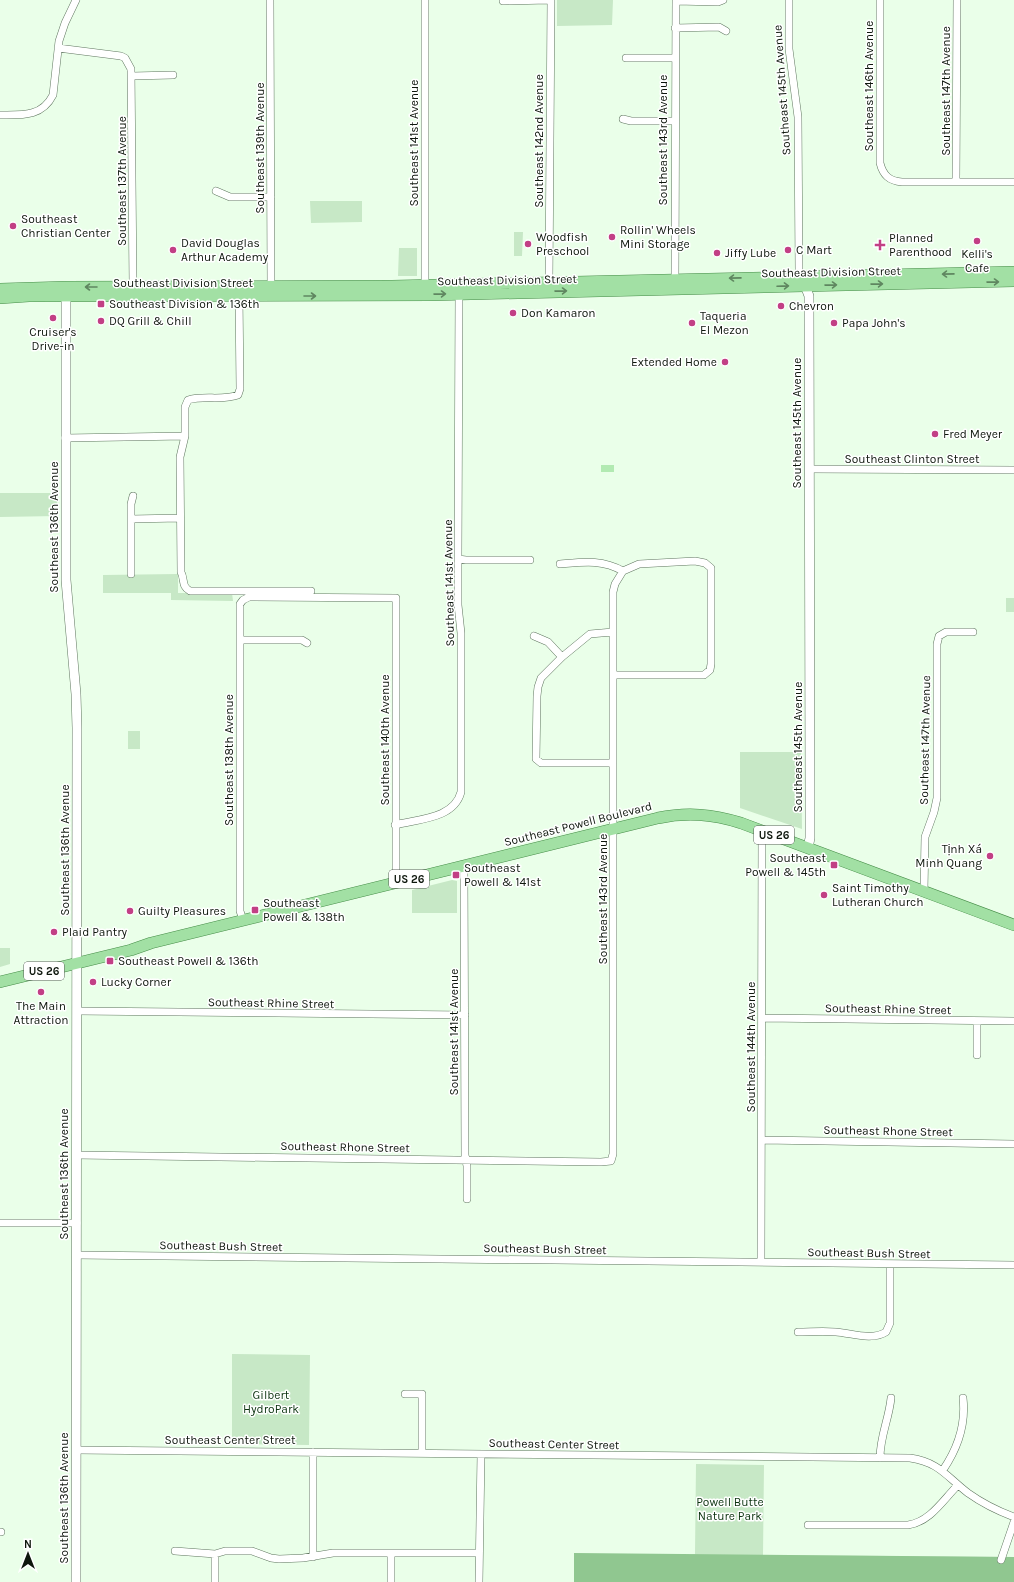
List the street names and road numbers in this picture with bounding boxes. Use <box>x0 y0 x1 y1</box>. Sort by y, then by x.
street label: Southeast 146th Avenue <box>862 21 876 151</box>
street label: Southeast 145th Avenue <box>770 24 794 156</box>
street label: Southeast 147th Avenue <box>939 26 953 156</box>
street label: Southeast 142nd Avenue <box>532 74 546 208</box>
street label: Southeast 143rd Avenue <box>656 75 670 205</box>
street label: Southeast 141st Avenue <box>407 79 421 207</box>
street label: Southeast 139th Avenue <box>253 82 267 214</box>
street label: Southeast 137th Avenue <box>115 116 129 246</box>
street label: Southeast Division Street <box>761 264 902 280</box>
street label: Southeast Division Street <box>437 272 578 288</box>
street label: Southeast Division Street <box>113 276 253 290</box>
street label: Southeast 145th Avenue <box>790 358 804 488</box>
street label: Southeast Clinton Street <box>845 452 980 466</box>
street label: Southeast 136th Avenue <box>47 461 61 593</box>
street label: Southeast 141st Avenue <box>441 519 457 647</box>
street label: Southeast 140th Avenue <box>378 674 392 806</box>
street label: Southeast 147th Avenue <box>917 675 933 805</box>
street label: Southeast 145th Avenue <box>791 682 805 812</box>
street label: Southeast 138th Avenue <box>222 694 236 826</box>
street label: Southeast 136th Avenue <box>58 784 72 916</box>
street label: Southeast Powell Boulevard <box>503 799 653 849</box>
road number: US 26 <box>754 826 794 844</box>
street label: Southeast 143rd Avenue <box>596 834 610 964</box>
road number: US 26 <box>389 870 429 888</box>
road number: US 26 <box>24 962 64 980</box>
street label: Southeast 141st Avenue <box>447 968 461 1096</box>
street label: Southeast 144th Avenue <box>744 982 758 1112</box>
street label: Southeast Rhine Street <box>208 995 335 1011</box>
street label: Southeast Rhine Street <box>825 1001 952 1017</box>
street label: Southeast 136th Avenue <box>57 1108 71 1240</box>
street label: Southeast Rhone Street <box>823 1123 953 1139</box>
street label: Southeast Rhone Street <box>280 1139 410 1155</box>
street label: Southeast Bush Street <box>159 1238 283 1254</box>
street label: Southeast Bush Street <box>483 1241 607 1257</box>
street label: Southeast Bush Street <box>807 1245 931 1261</box>
street label: Southeast 136th Avenue <box>57 1432 71 1564</box>
street label: Southeast Center Street <box>165 1433 296 1447</box>
street label: Southeast Center Street <box>488 1436 620 1452</box>

